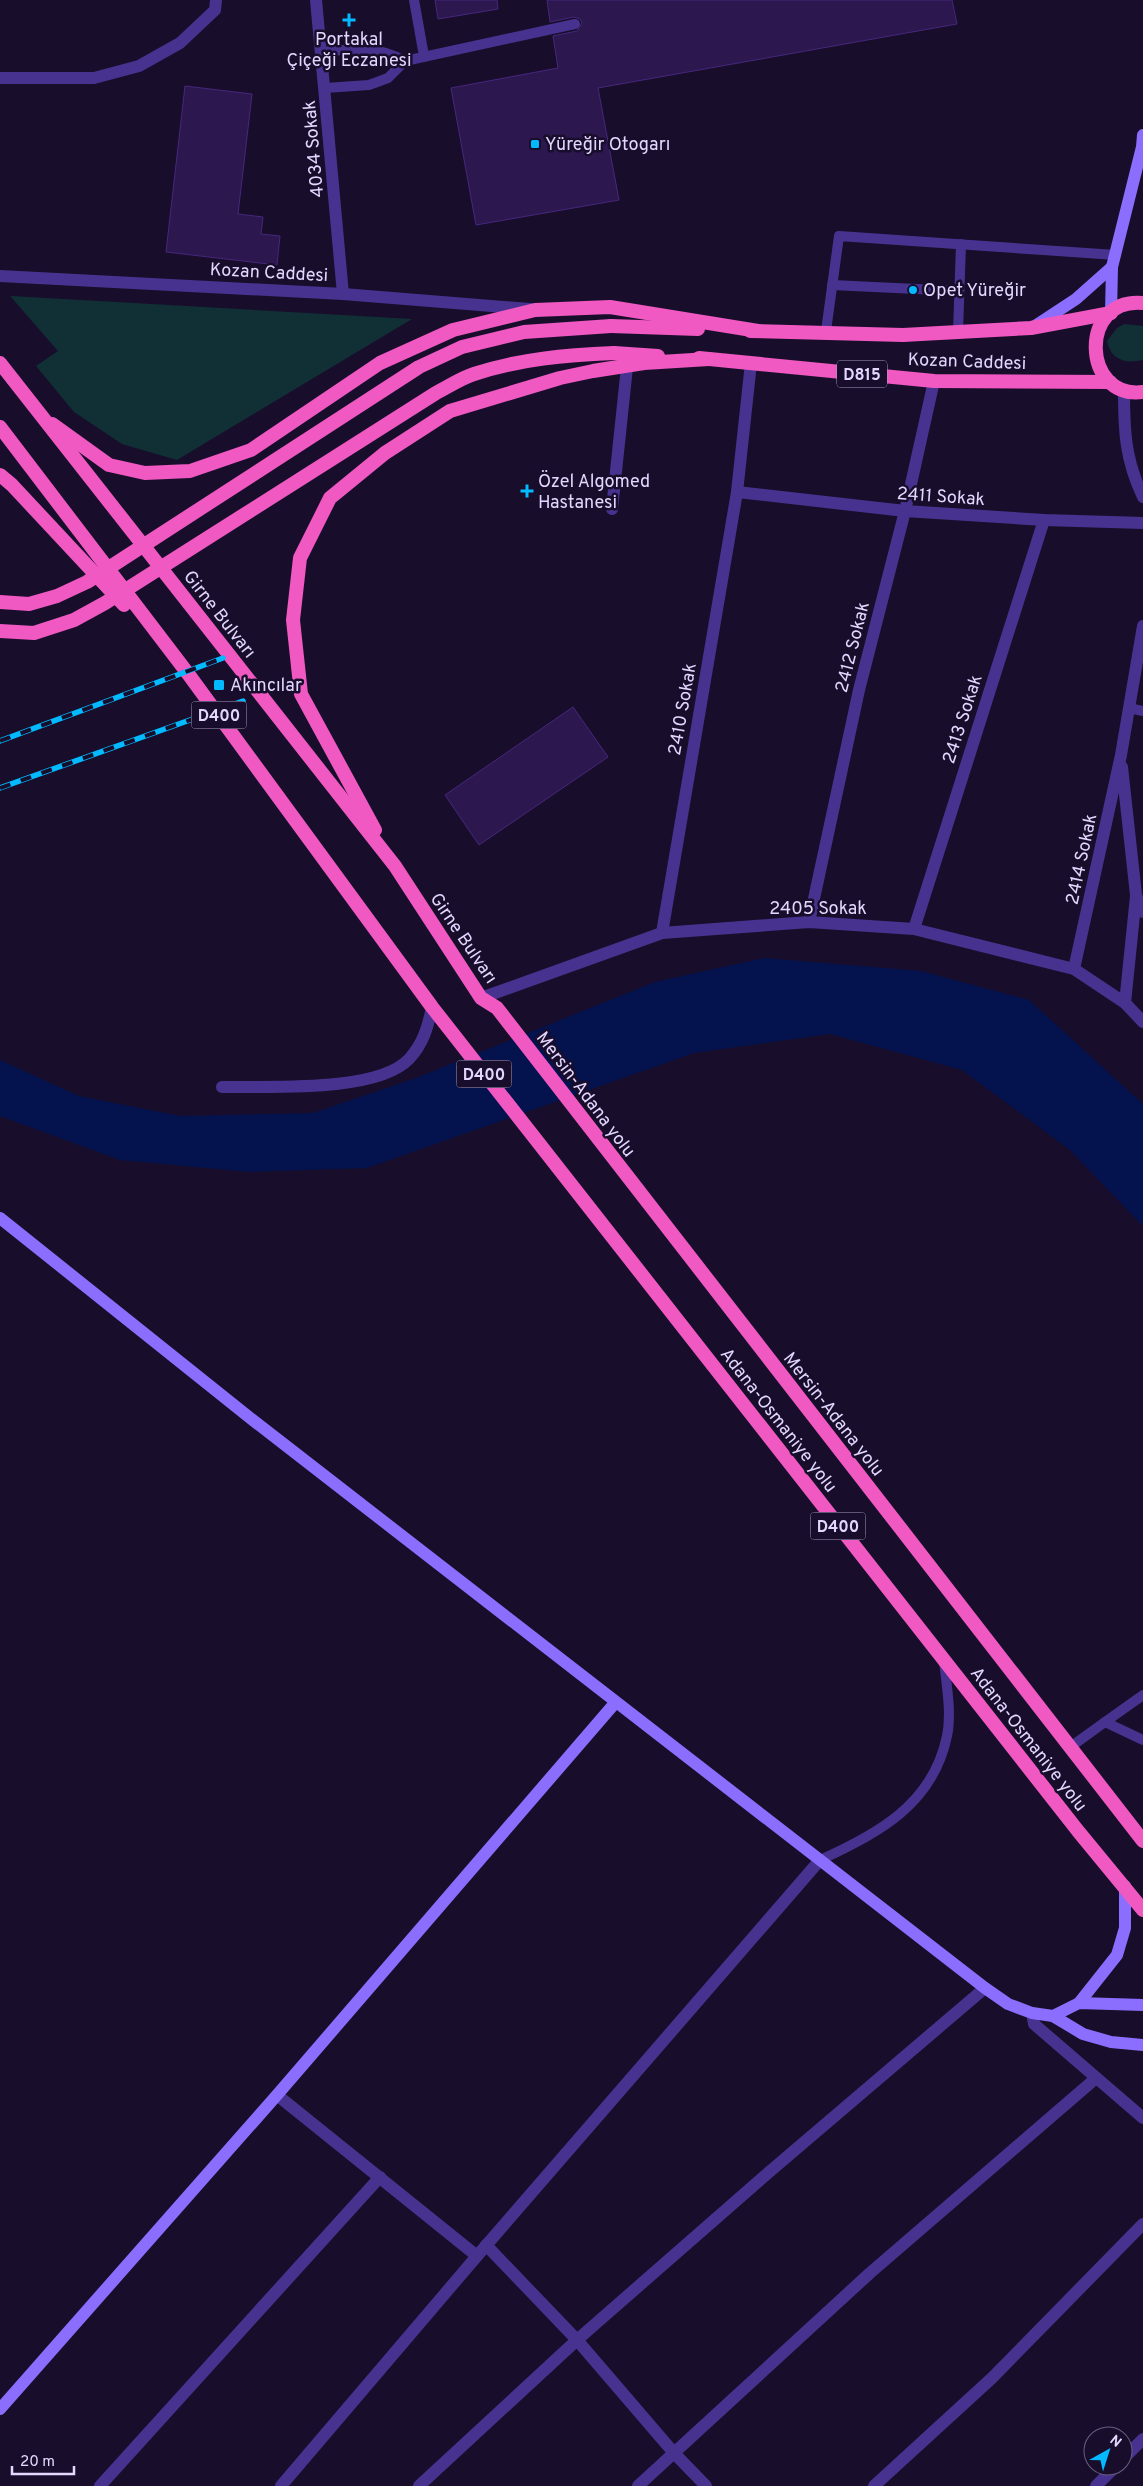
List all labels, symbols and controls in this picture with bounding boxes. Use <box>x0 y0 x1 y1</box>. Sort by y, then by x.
marker: Portakal Çiçeği Eczanesi <box>343 14 355 26</box>
place label: Portakal Çiçeği Eczanesi <box>287 29 412 73</box>
street label: 4034 Sokak <box>299 99 330 198</box>
place label: Yüreğir Otogarı <box>545 134 670 157</box>
marker: Yüreğir Otogarı <box>529 138 541 150</box>
street label: Kozan Caddesi <box>209 259 329 288</box>
place label: Opet Yüreğir <box>923 280 1026 303</box>
marker: Opet Yüreğir <box>907 284 919 296</box>
street label: Kozan Caddesi <box>907 349 1027 376</box>
road number: D815 <box>837 360 887 388</box>
place label: Özel Algomed Hastanesi <box>538 469 650 515</box>
street label: 2411 Sokak <box>896 483 986 512</box>
marker: Özel Algomed Hastanesi <box>520 484 534 498</box>
street label: Girne Bulvarı <box>177 567 260 663</box>
street label: 2412 Sokak <box>831 600 876 695</box>
street label: 2410 Sokak <box>664 661 703 757</box>
street label: 2413 Sokak <box>938 672 989 767</box>
place label: Akıncılar <box>230 675 302 698</box>
marker: Akıncılar <box>212 678 226 692</box>
road number: D400 <box>192 702 246 728</box>
street label: 2414 Sokak <box>1062 812 1103 907</box>
street label: Girne Bulvarı <box>424 889 502 989</box>
street label: 2405 Sokak <box>769 898 867 921</box>
street label: Mersin-Adana yolu <box>530 1028 640 1162</box>
road number: D400 <box>456 1060 512 1088</box>
street label: Adana-Osmaniye yolu <box>714 1344 841 1498</box>
street label: Mersin-Adana yolu <box>777 1348 888 1482</box>
road number: D400 <box>810 1512 866 1540</box>
street label: Adana-Osmaniye yolu <box>964 1663 1091 1817</box>
north arrow <box>1083 2426 1133 2476</box>
text: N <box>1106 2432 1124 2452</box>
scale bar <box>12 2444 75 2476</box>
text: 20 m <box>20 2453 55 2472</box>

